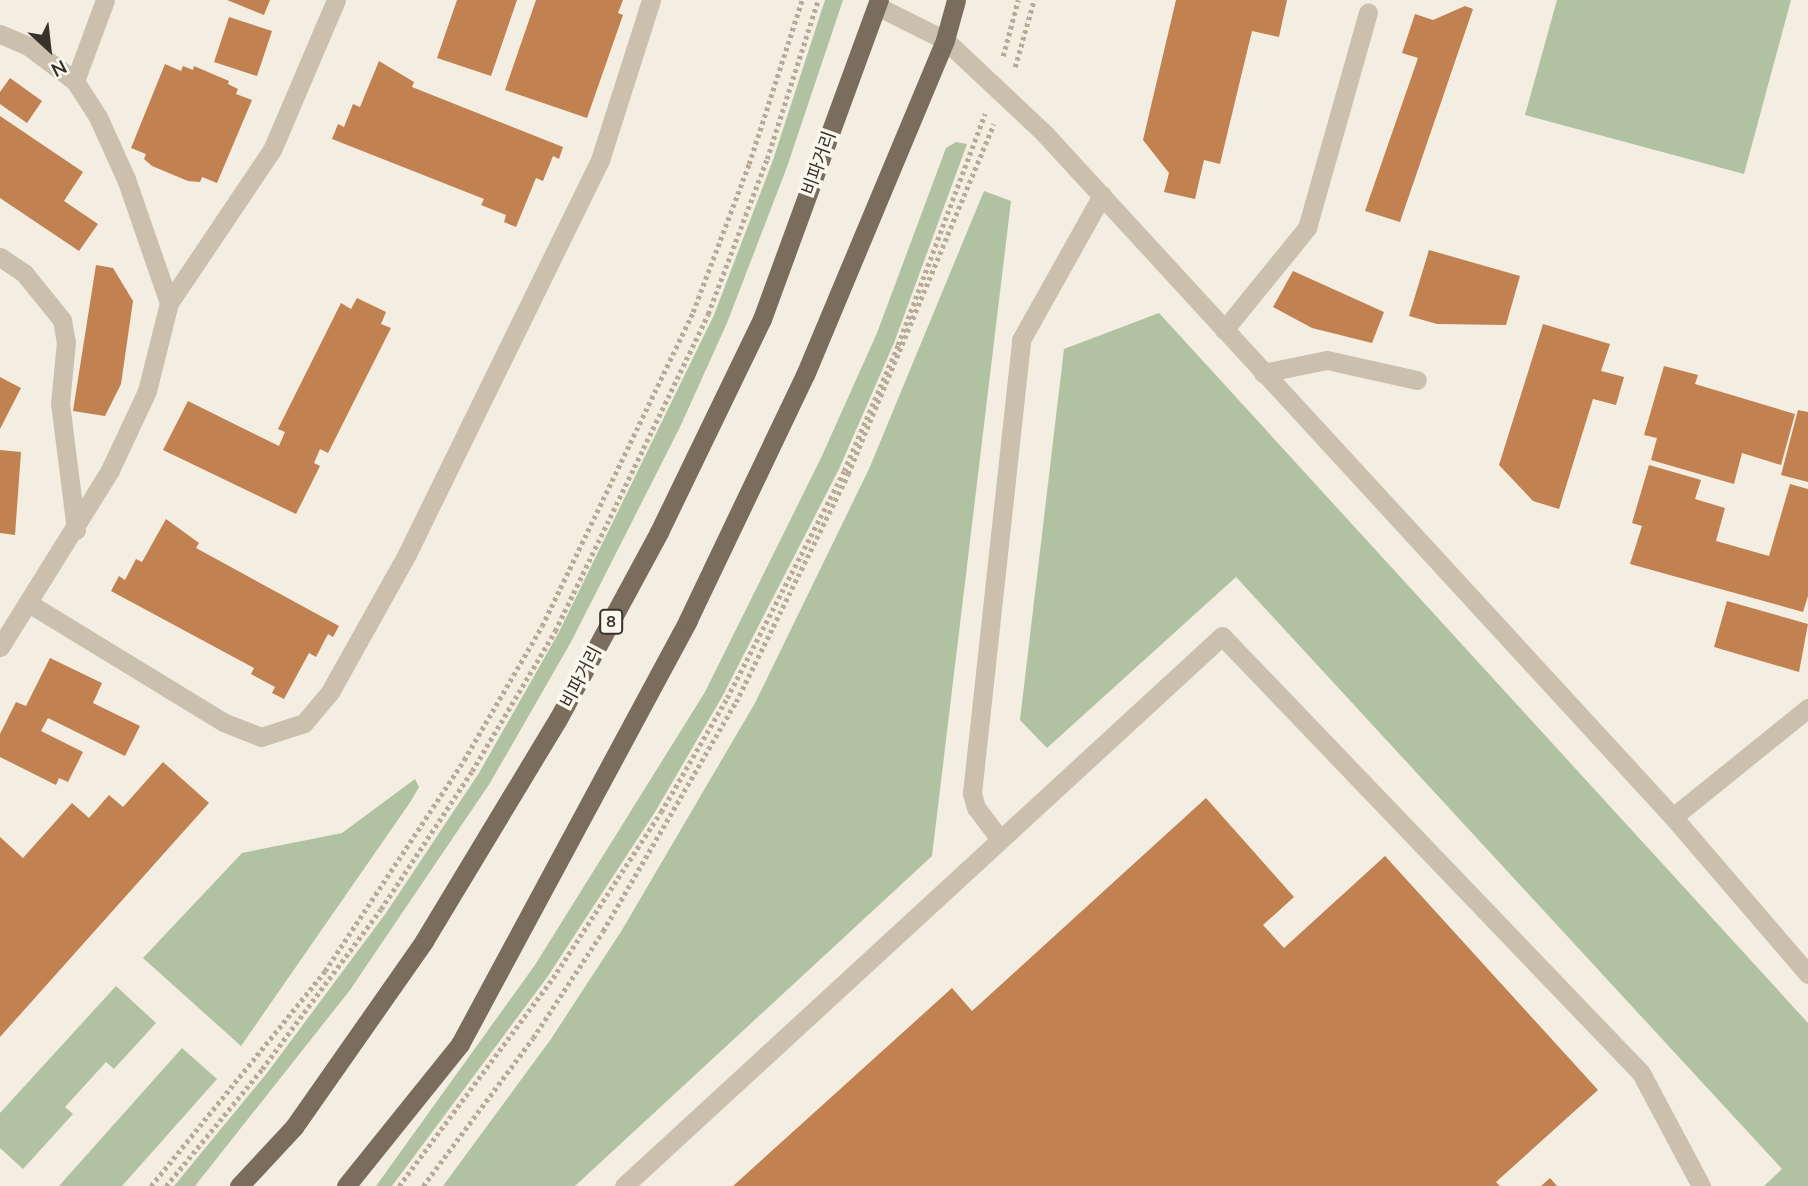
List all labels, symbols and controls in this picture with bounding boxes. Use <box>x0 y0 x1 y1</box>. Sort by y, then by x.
north arrow <box>14 14 84 84</box>
text: N <box>46 53 71 83</box>
street label: 비파거리 <box>798 128 840 198</box>
road number: 8 <box>599 610 623 635</box>
street label: 비파거리 <box>556 643 606 711</box>

